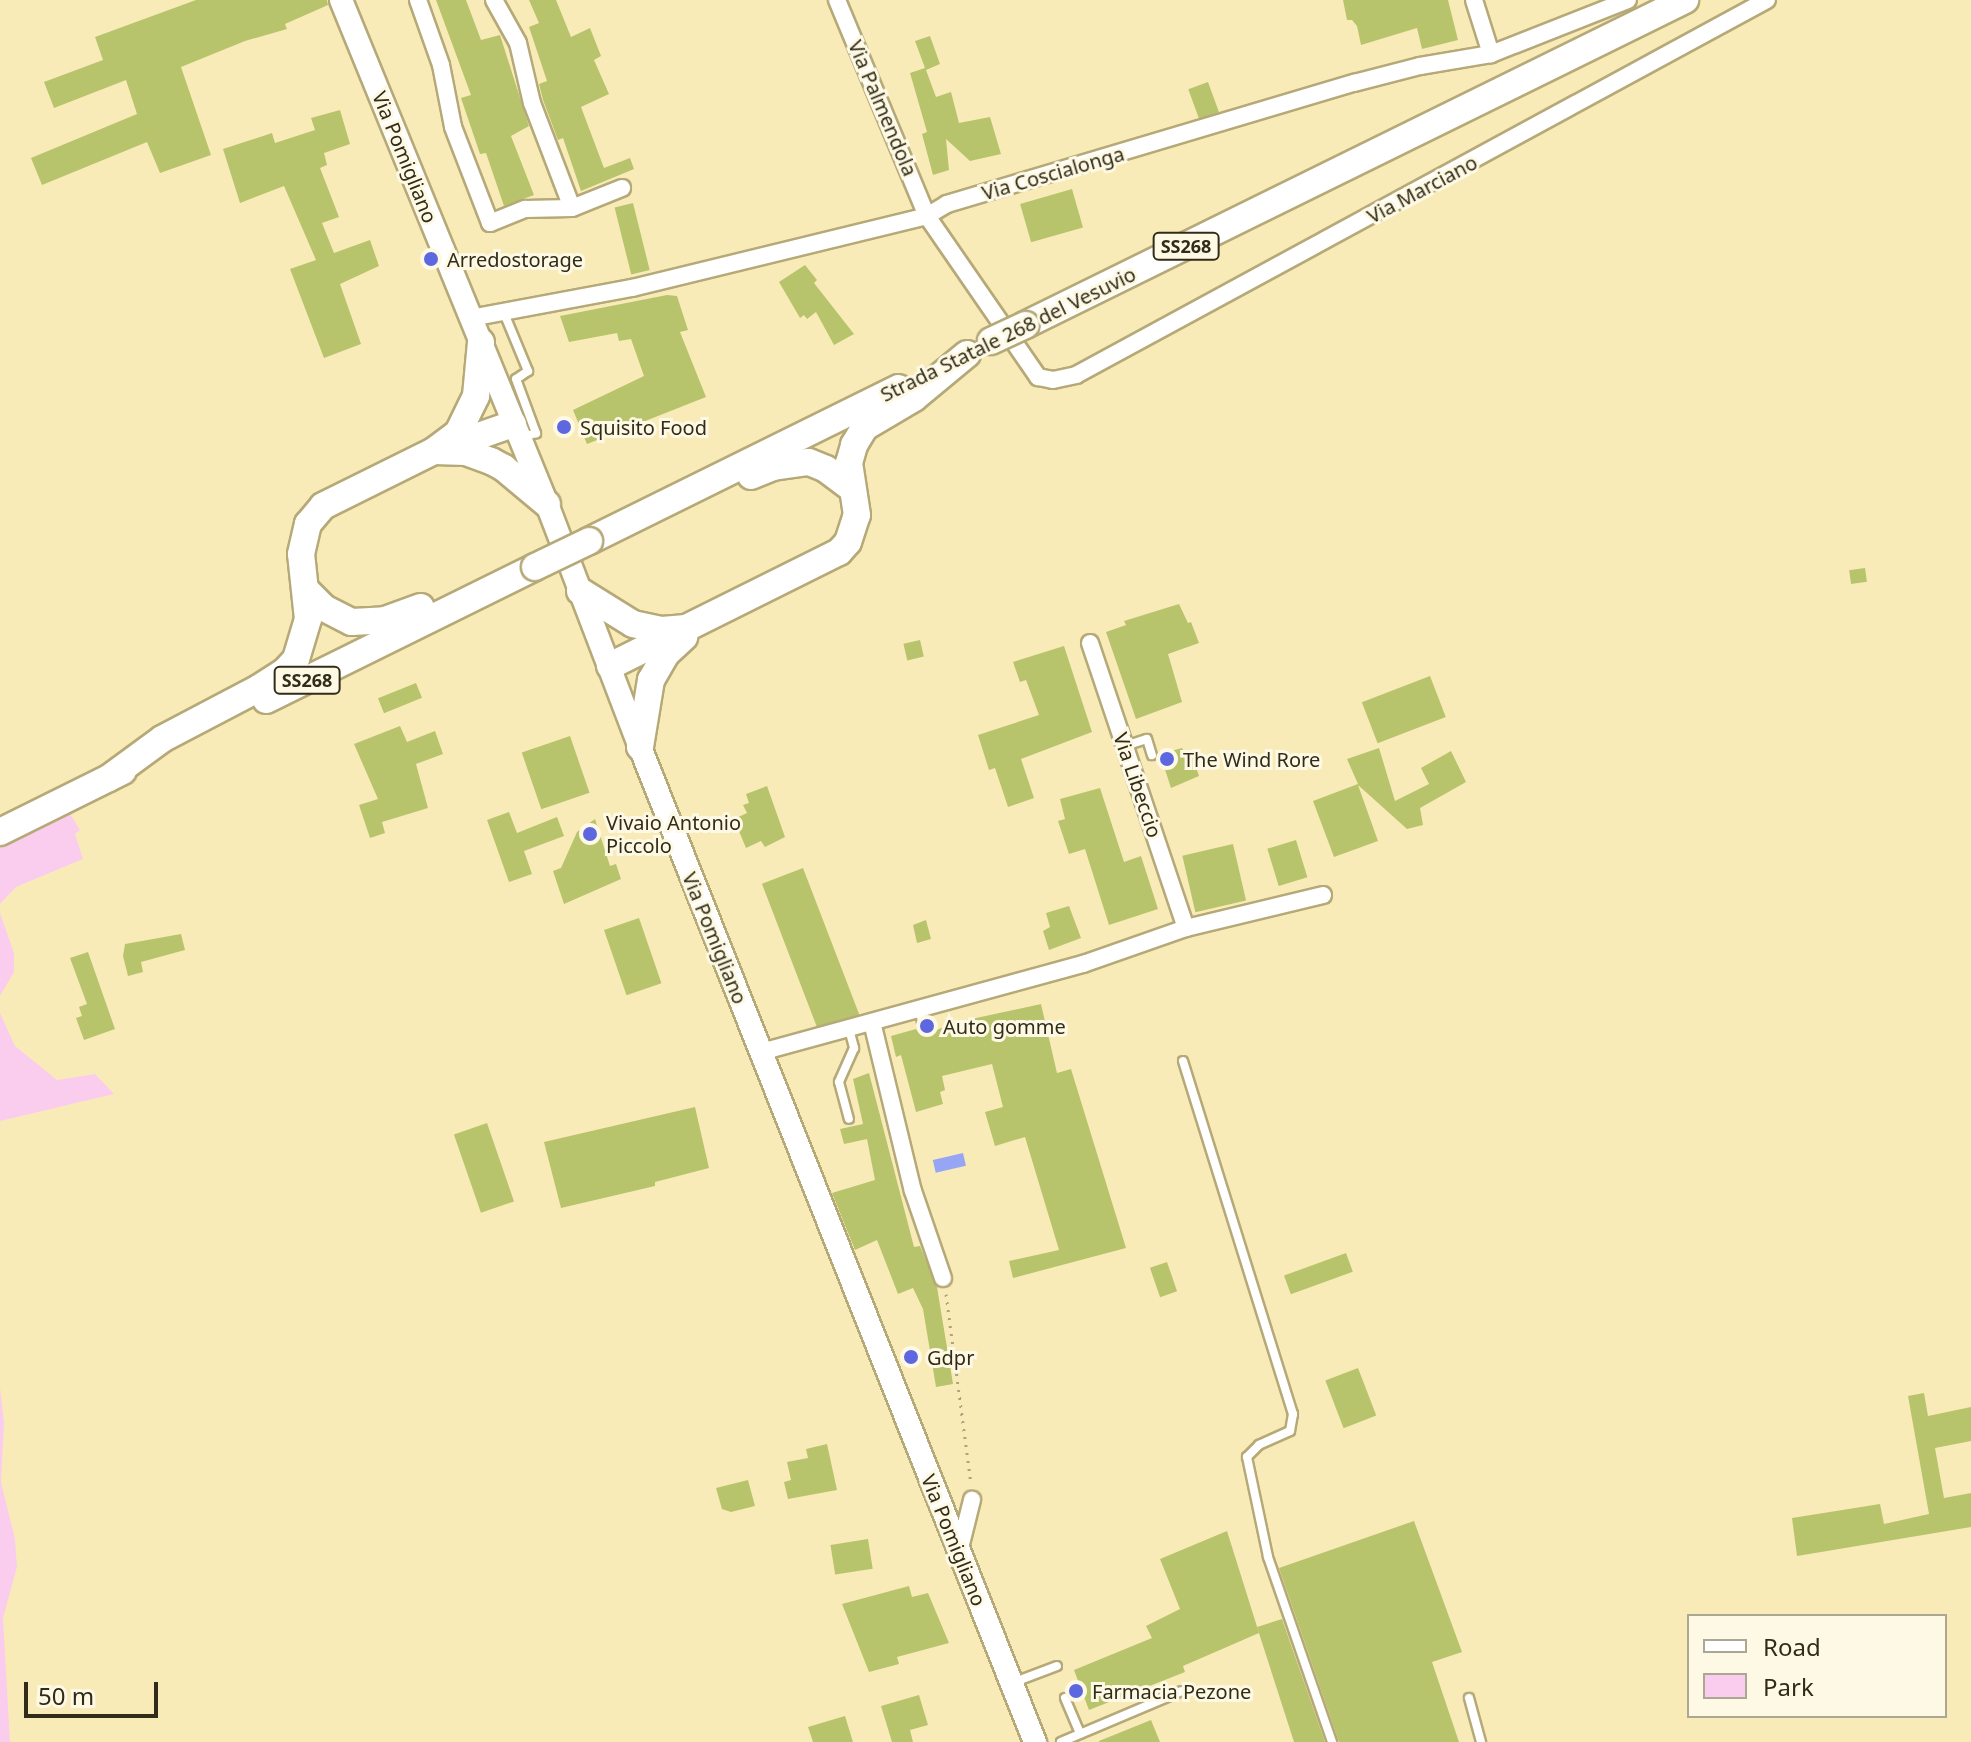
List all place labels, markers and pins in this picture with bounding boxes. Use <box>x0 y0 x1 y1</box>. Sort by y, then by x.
place label: Arredostorage <box>447 247 583 271</box>
marker: Arredostorage <box>422 250 440 268</box>
place label: Squisito Food <box>580 415 707 439</box>
marker: Squisito Food <box>555 418 573 436</box>
place label: The Wind Rore <box>1183 747 1320 771</box>
marker: The Wind Rore <box>1158 750 1176 768</box>
place label: Vivaio Antonio Piccolo <box>606 810 741 857</box>
marker: Vivaio Antonio Piccolo <box>581 825 599 843</box>
place label: Auto gomme <box>943 1014 1066 1038</box>
marker: Auto gomme <box>918 1017 936 1035</box>
place label: Gdpr <box>927 1345 974 1369</box>
marker: Gdpr <box>902 1348 920 1366</box>
place label: Farmacia Pezone <box>1092 1679 1251 1703</box>
marker: Farmacia Pezone <box>1067 1682 1085 1700</box>

